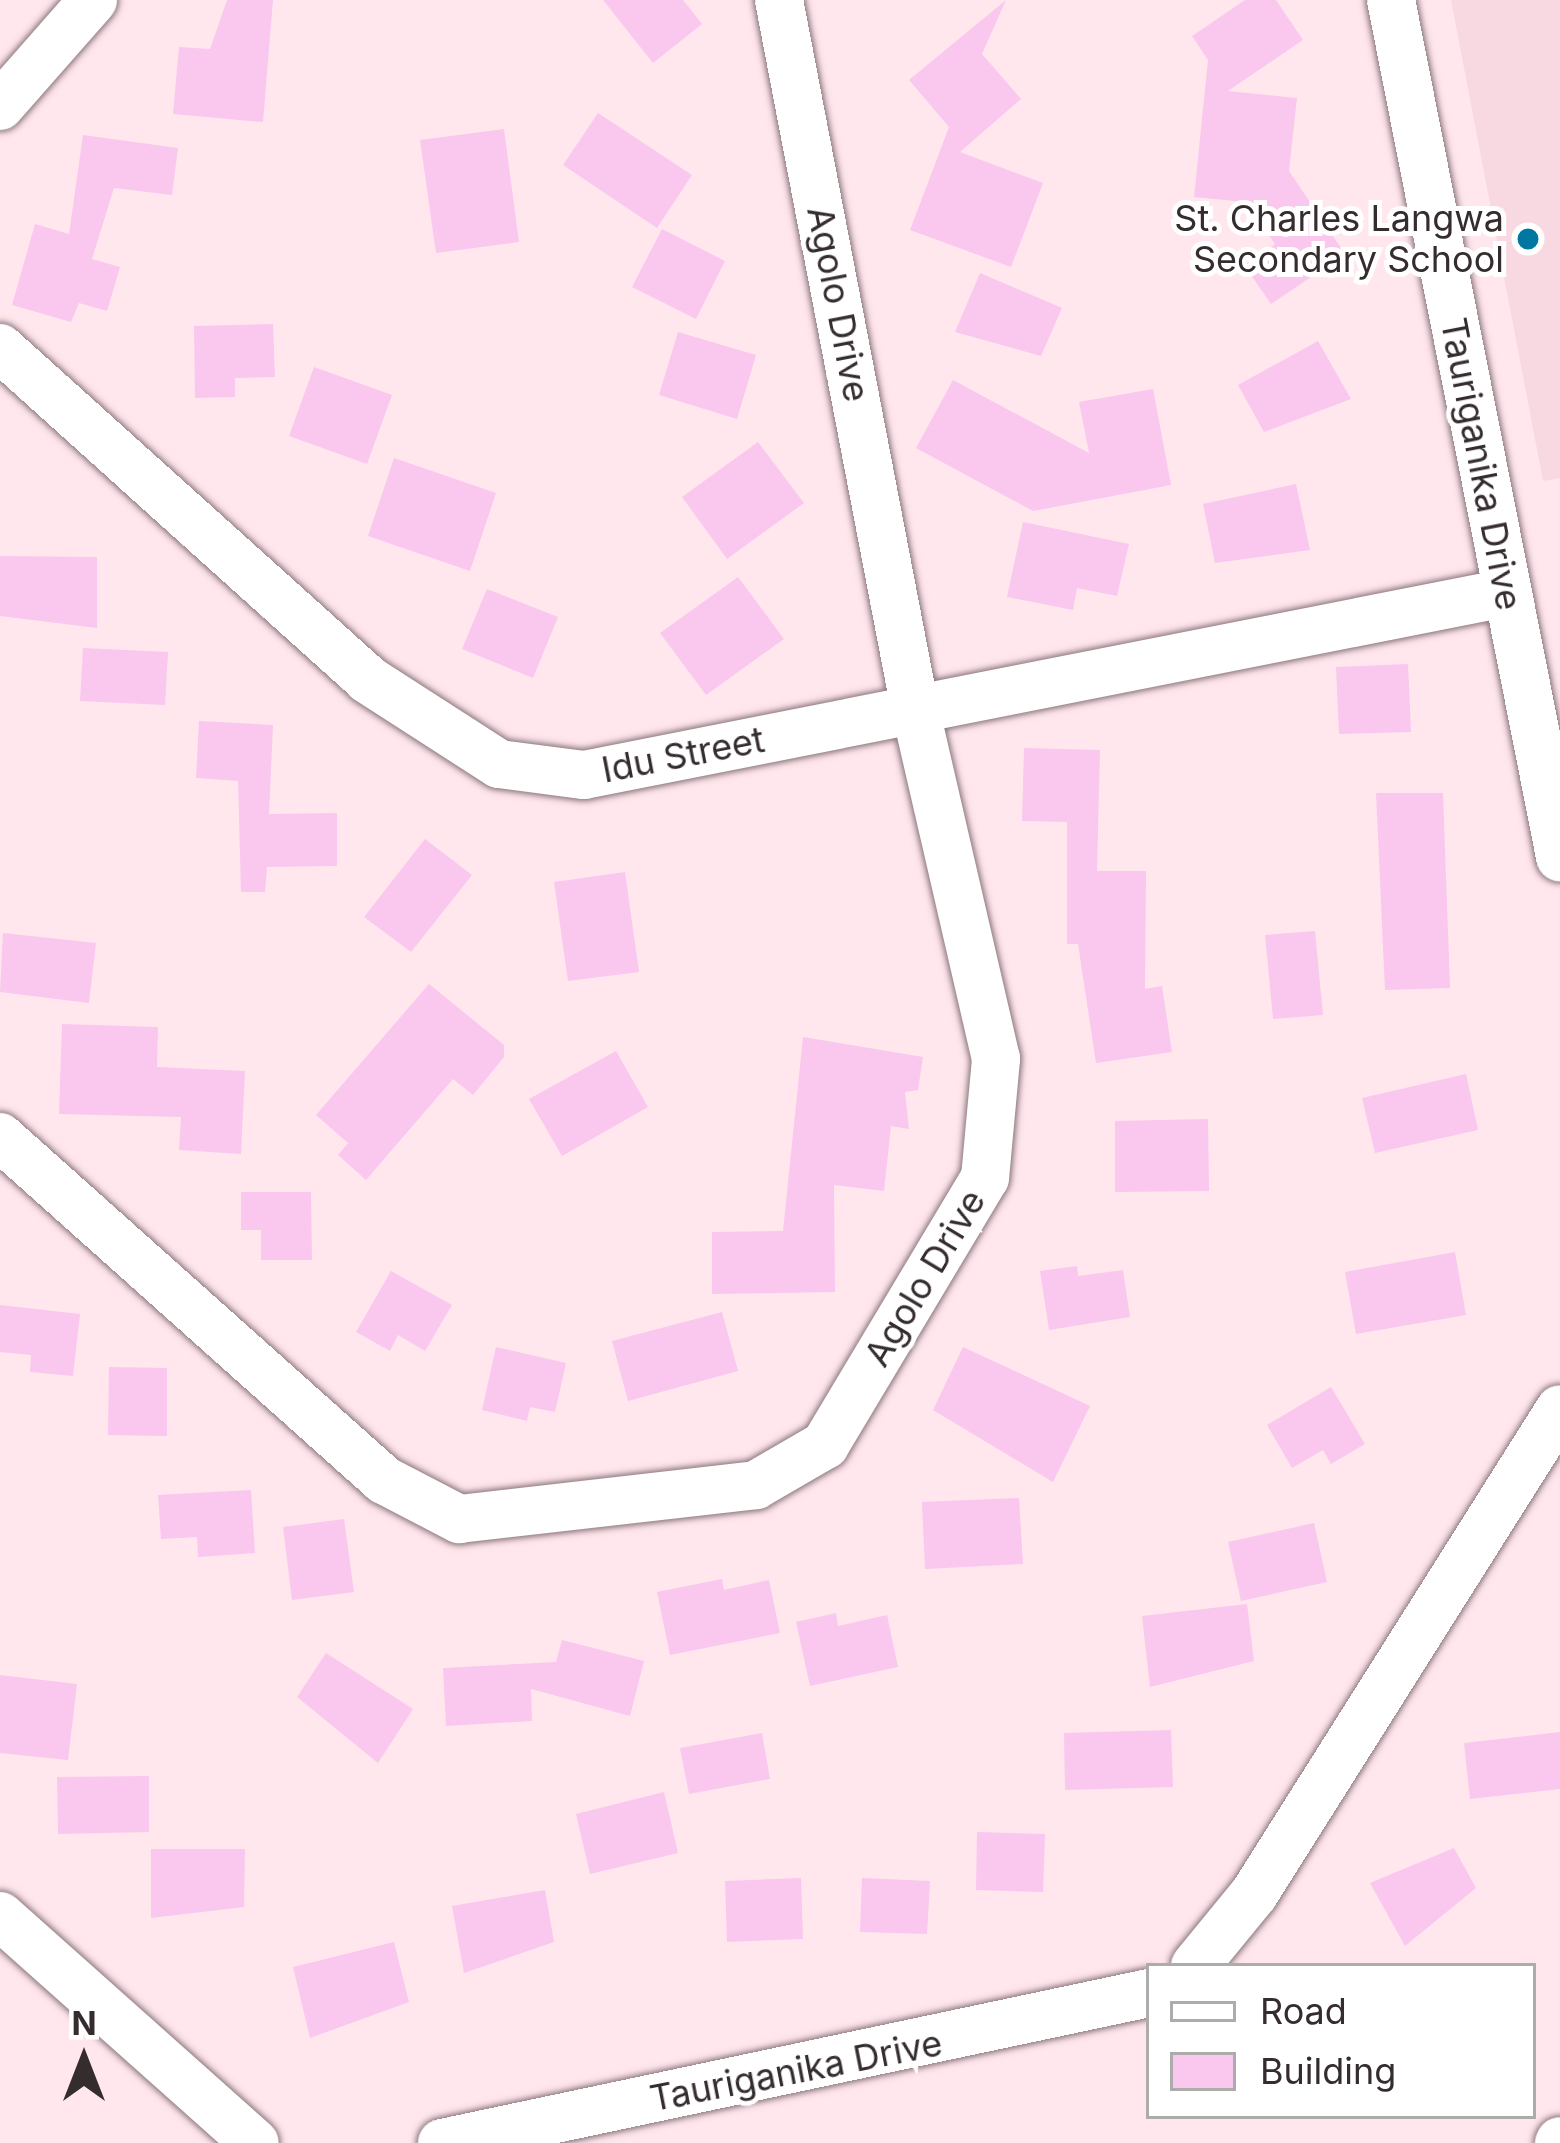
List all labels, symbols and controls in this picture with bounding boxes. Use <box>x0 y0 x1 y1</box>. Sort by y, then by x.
place label: St. Charles Langwa Secondary School <box>1174 196 1504 281</box>
street label: Agolo Drive <box>798 203 878 405</box>
marker: St. Charles Langwa Secondary School <box>1515 226 1541 252</box>
street label: Tauriganika Drive <box>1431 314 1531 614</box>
street label: Idu Street <box>598 718 768 792</box>
street label: Agolo Drive <box>855 1182 995 1374</box>
legend <box>1146 1963 1536 2119</box>
text: Road <box>1260 1989 1347 2033</box>
north arrow <box>24 1999 144 2119</box>
text: N <box>71 2003 97 2043</box>
street label: Tauriganika Drive <box>646 2021 946 2121</box>
text: Building <box>1260 2049 1396 2093</box>

